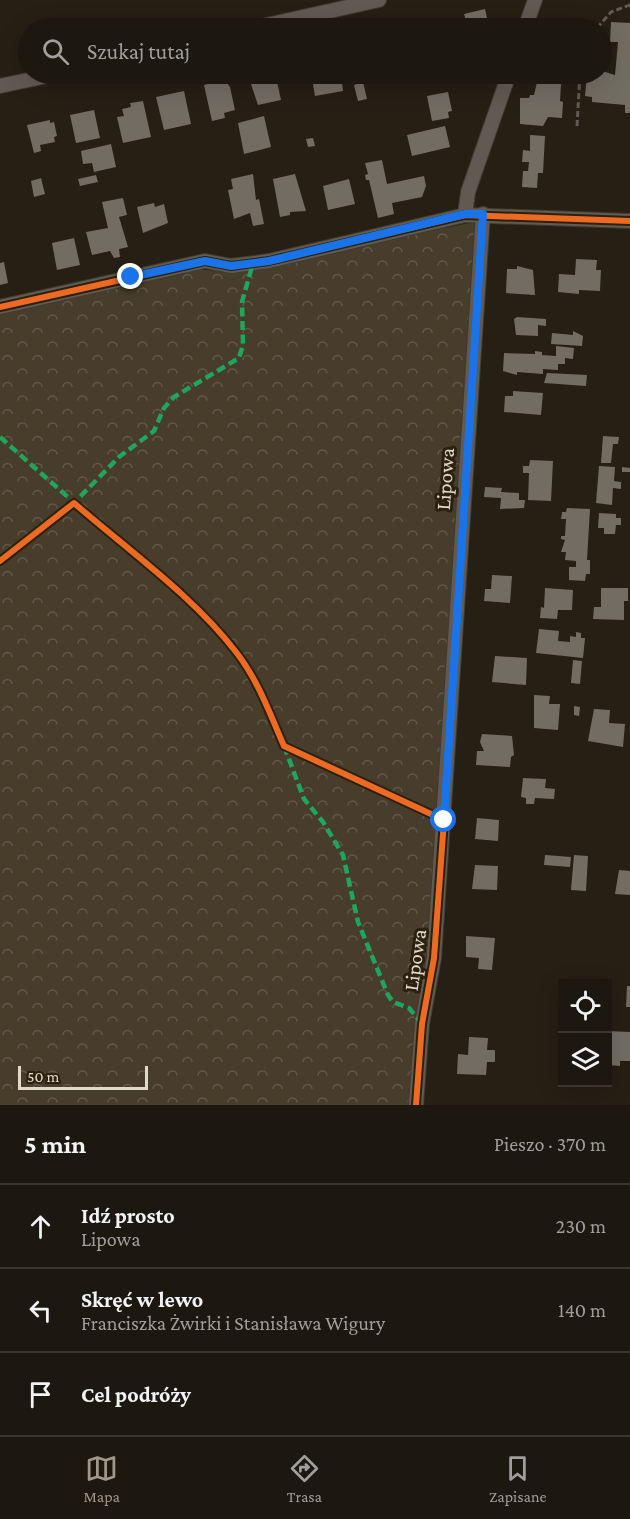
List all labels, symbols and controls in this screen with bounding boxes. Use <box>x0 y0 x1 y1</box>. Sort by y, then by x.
search box <box>18 18 612 84</box>
icon: search <box>39 35 72 68</box>
text: Szukaj tutaj <box>87 39 190 64</box>
route end <box>117 263 143 289</box>
street label: Lipowa <box>431 447 459 511</box>
route start <box>430 806 456 832</box>
street label: Lipowa <box>399 927 431 993</box>
map controls <box>558 979 612 1087</box>
button: locate <box>558 979 612 1033</box>
button: layers <box>558 1033 612 1087</box>
scale bar <box>18 1063 148 1090</box>
text: 50 m <box>27 1068 59 1085</box>
text: 5 min <box>24 1130 86 1159</box>
text: Pieszo · 370 m <box>494 1133 606 1155</box>
text: Idź prosto <box>81 1203 175 1228</box>
icon: ahead <box>24 1210 57 1243</box>
text: 230 m <box>556 1215 606 1237</box>
text: Lipowa <box>81 1228 140 1250</box>
text: Skręć w lewo <box>81 1287 203 1312</box>
icon: left <box>24 1294 57 1327</box>
text: 140 m <box>558 1299 606 1321</box>
text: Franciszka Żwirki i Stanisława Wigury <box>81 1312 385 1334</box>
icon: arrive <box>24 1378 57 1411</box>
text: Cel podróży <box>81 1382 191 1407</box>
tab: Mapa <box>83 1452 120 1505</box>
tab: Trasa <box>287 1452 322 1505</box>
tab: Zapisane <box>489 1452 547 1505</box>

